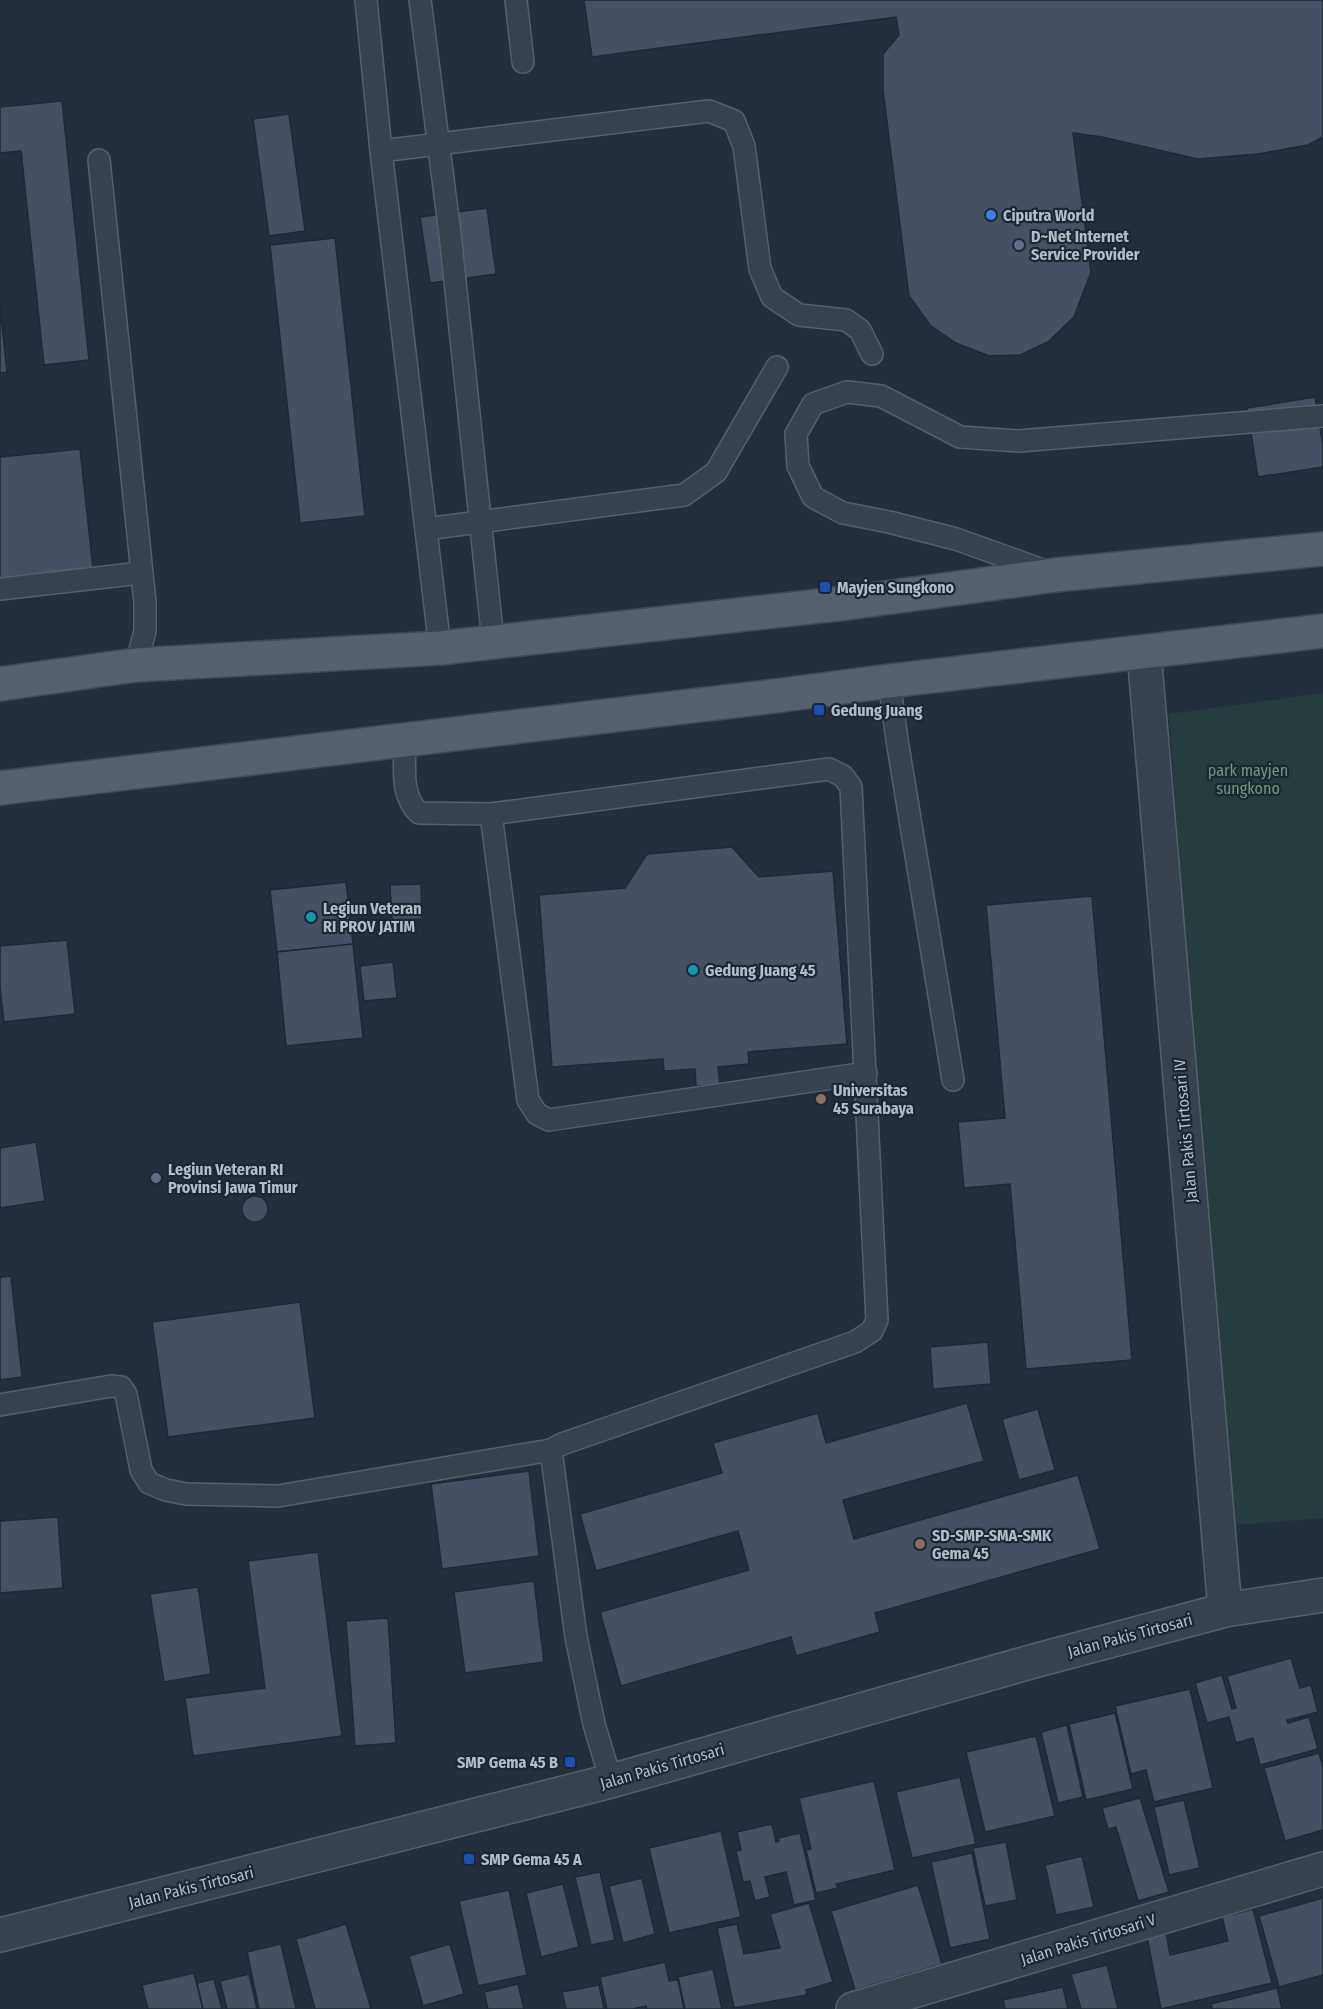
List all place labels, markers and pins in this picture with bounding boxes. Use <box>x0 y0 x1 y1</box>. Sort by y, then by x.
place label: Ciputra World <box>1003 206 1094 225</box>
marker: Ciputra World <box>984 208 998 222</box>
place label: D~Net Internet Service Provider <box>1031 227 1140 264</box>
marker: D~Net Internet Service Provider <box>1012 238 1026 252</box>
place label: Mayjen Sungkono <box>837 578 955 597</box>
marker: Mayjen Sungkono <box>818 580 832 594</box>
place label: Gedung Juang <box>831 701 923 720</box>
marker: Gedung Juang <box>812 703 826 717</box>
place label: Legiun Veteran RI PROV JATIM <box>323 899 422 936</box>
marker: Legiun Veteran RI PROV JATIM <box>304 910 318 924</box>
place label: Gedung Juang 45 <box>705 961 816 980</box>
marker: Gedung Juang 45 <box>686 963 700 977</box>
place label: Universitas 45 Surabaya <box>833 1081 914 1118</box>
marker: Universitas 45 Surabaya <box>814 1092 828 1106</box>
place label: Legiun Veteran RI Provinsi Jawa Timur <box>168 1160 298 1197</box>
marker: Legiun Veteran RI Provinsi Jawa Timur <box>149 1171 163 1185</box>
place label: SD-SMP-SMA-SMK Gema 45 <box>932 1526 1052 1563</box>
marker: SD-SMP-SMA-SMK Gema 45 <box>913 1537 927 1551</box>
place label: SMP Gema 45 B <box>457 1753 558 1772</box>
marker: SMP Gema 45 B <box>563 1755 577 1769</box>
place label: SMP Gema 45 A <box>481 1850 582 1869</box>
marker: SMP Gema 45 A <box>462 1852 476 1866</box>

